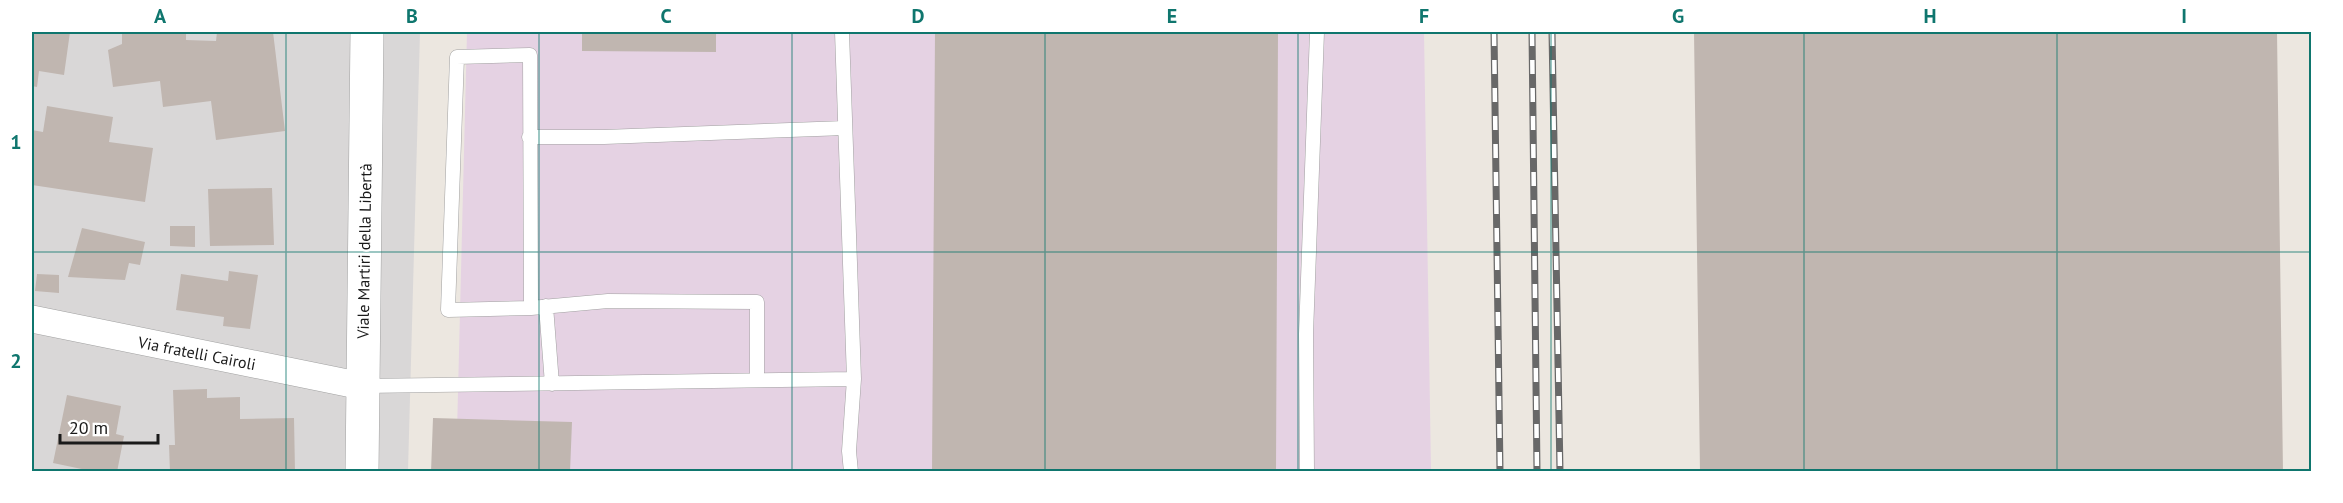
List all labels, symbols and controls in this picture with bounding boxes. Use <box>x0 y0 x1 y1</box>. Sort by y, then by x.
text: A <box>154 3 167 29</box>
text: B <box>406 3 418 29</box>
text: C <box>660 3 672 29</box>
text: D <box>912 3 925 29</box>
text: E <box>1167 3 1177 29</box>
text: F <box>1419 3 1429 29</box>
text: G <box>1672 3 1684 29</box>
text: H <box>1923 3 1937 29</box>
text: I <box>2181 3 2187 29</box>
text: 1 <box>10 129 22 155</box>
street label: Viale Martiri della Libertà <box>352 163 376 340</box>
street label: Via fratelli Cairoli <box>135 332 258 374</box>
text: 2 <box>10 348 22 374</box>
scale bar <box>60 407 158 445</box>
text: 20 m <box>69 416 108 439</box>

